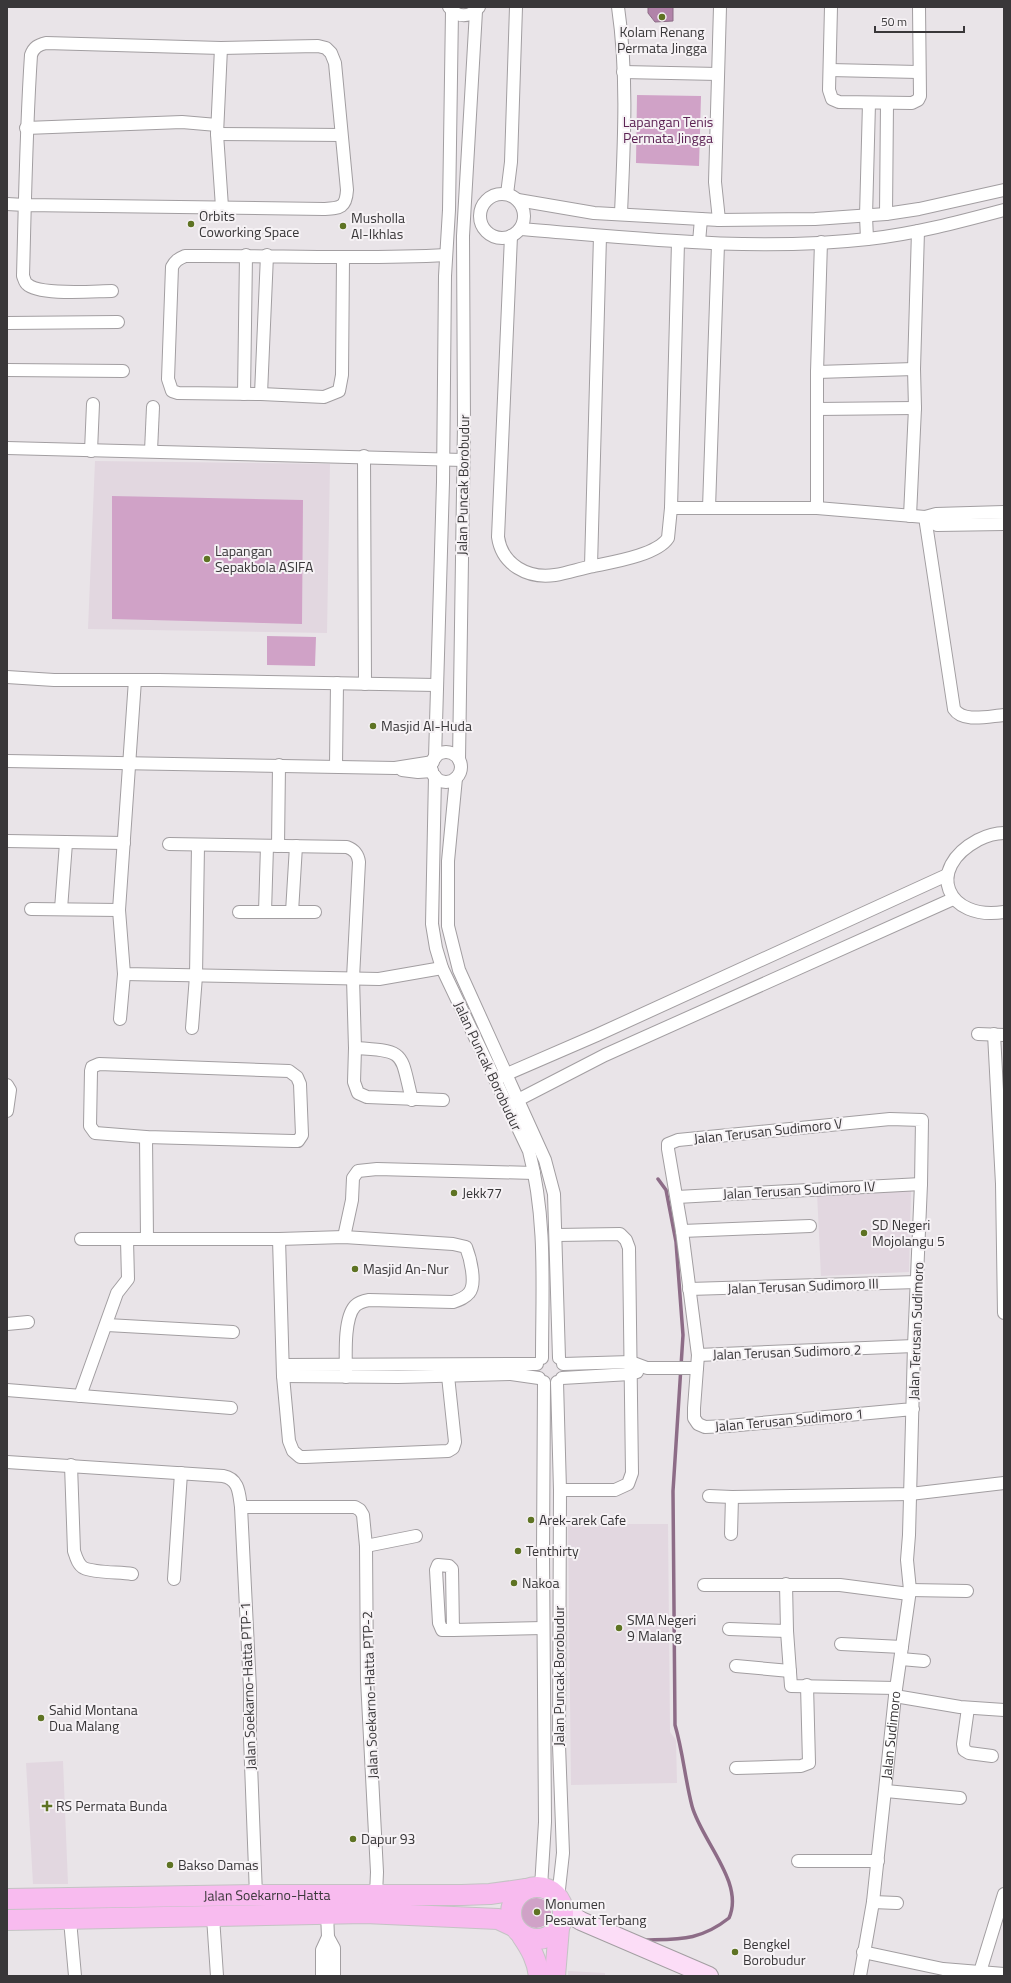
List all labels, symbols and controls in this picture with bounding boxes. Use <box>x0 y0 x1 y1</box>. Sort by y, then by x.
scale bar <box>875 8 964 34</box>
marker: Kolam Renang Permata Jingga <box>657 12 667 22</box>
text: 50 m <box>881 12 907 31</box>
place label: Kolam Renang Permata Jingga <box>617 21 707 58</box>
park label: Lapangan Tenis Permata Jingga <box>623 111 713 148</box>
place label: Orbits Coworking Space <box>199 205 299 242</box>
place label: Musholla Al-Ikhlas <box>351 207 405 244</box>
marker: Orbits Coworking Space <box>186 219 196 229</box>
marker: Musholla Al-Ikhlas <box>338 221 348 231</box>
street label: Jalan Puncak Borobudur <box>451 414 474 555</box>
place label: Lapangan Sepakbola ASIFA <box>215 540 314 577</box>
marker: Lapangan Sepakbola ASIFA <box>202 554 212 564</box>
place label: Masjid Al-Huda <box>381 715 472 736</box>
marker: Masjid Al-Huda <box>368 721 378 731</box>
street label: Jalan Puncak Borobudur <box>449 998 528 1134</box>
street label: Jalan Terusan Sudimoro V <box>693 1112 843 1149</box>
street label: Jalan Terusan Sudimoro IV <box>722 1175 876 1204</box>
place label: Jekk77 <box>462 1182 502 1203</box>
marker: Jekk77 <box>449 1188 459 1198</box>
place label: SD Negeri Mojolangu 5 <box>872 1214 945 1251</box>
marker: SD Negeri Mojolangu 5 <box>859 1228 869 1238</box>
place label: Masjid An-Nur <box>363 1258 449 1279</box>
street label: Jalan Terusan Sudimoro <box>903 1262 928 1400</box>
marker: Masjid An-Nur <box>350 1264 360 1274</box>
street label: Jalan Terusan Sudimoro III <box>727 1272 879 1299</box>
street label: Jalan Terusan Sudimoro 2 <box>712 1338 862 1365</box>
street label: Jalan Terusan Sudimoro 1 <box>714 1403 864 1436</box>
place label: Arek-arek Cafe <box>539 1509 626 1530</box>
marker: Arek-arek Cafe <box>526 1515 536 1525</box>
place label: Tenthirty <box>526 1540 579 1561</box>
marker: Tenthirty <box>513 1546 523 1556</box>
place label: Nakoa <box>522 1572 559 1593</box>
marker: Nakoa <box>509 1578 519 1588</box>
street label: Jalan Soekarno-Hatta PTP-1 <box>234 1602 261 1770</box>
street label: Jalan Puncak Borobudur <box>548 1606 569 1746</box>
place label: SMA Negeri 9 Malang <box>627 1609 696 1646</box>
street label: Jalan Soekarno-Hatta PTP-2 <box>356 1611 383 1779</box>
marker: SMA Negeri 9 Malang <box>614 1623 624 1633</box>
street label: Jalan Sudimoro <box>875 1689 906 1780</box>
place label: Sahid Montana Dua Malang <box>49 1699 138 1736</box>
marker: Sahid Montana Dua Malang <box>36 1713 46 1723</box>
place label: RS Permata Bunda <box>56 1795 167 1816</box>
marker: RS Permata Bunda <box>41 1800 53 1812</box>
place label: Dapur 93 <box>361 1828 415 1849</box>
marker: Dapur 93 <box>348 1834 358 1844</box>
place label: Bakso Damas <box>178 1854 259 1875</box>
marker: Bakso Damas <box>165 1860 175 1870</box>
street label: Jalan Soekarno-Hatta <box>203 1884 330 1906</box>
place label: Monumen Pesawat Terbang <box>545 1893 647 1930</box>
marker: Monumen Pesawat Terbang <box>532 1907 542 1917</box>
place label: Bengkel Borobudur <box>743 1933 806 1970</box>
marker: Bengkel Borobudur <box>730 1947 740 1957</box>

